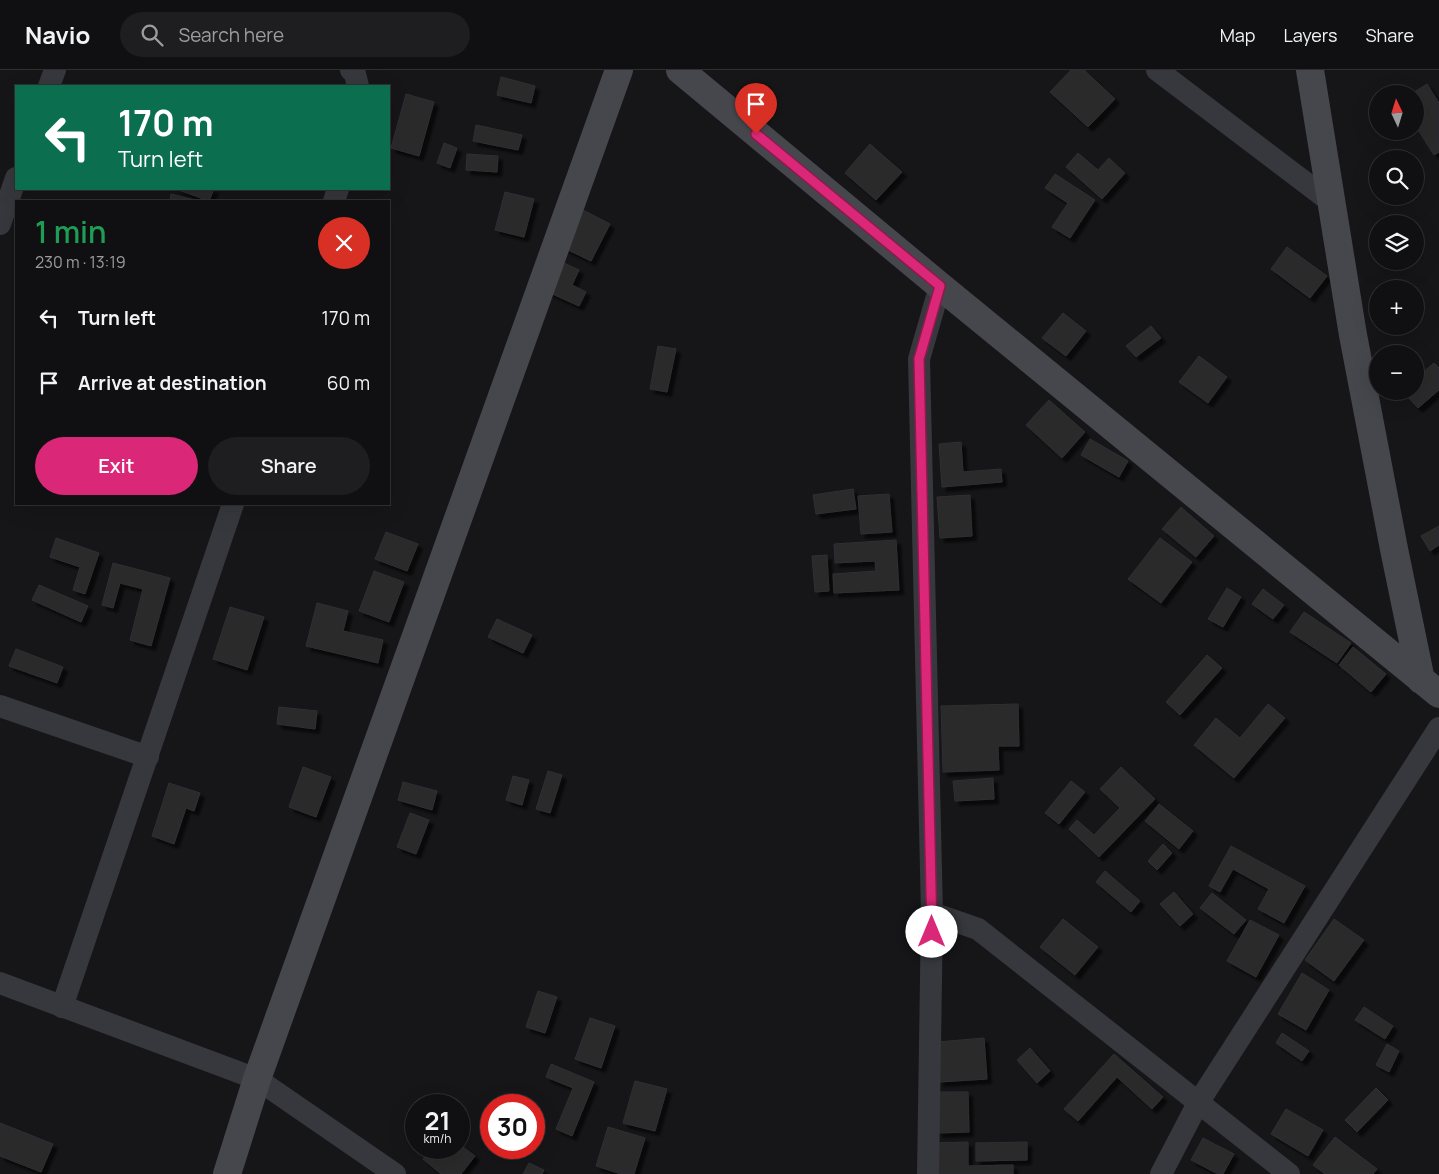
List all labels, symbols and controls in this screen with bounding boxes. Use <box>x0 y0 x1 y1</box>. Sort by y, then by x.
search box <box>120 12 470 57</box>
text: Navio <box>25 18 90 51</box>
icon: search <box>138 21 166 49</box>
text: Search here <box>178 22 284 48</box>
text: Map <box>1220 23 1255 47</box>
text: Layers <box>1283 23 1337 47</box>
text: Share <box>1365 23 1414 47</box>
pin <box>735 83 777 134</box>
north arrow <box>1369 85 1424 140</box>
map controls <box>1369 85 1424 400</box>
icon: arrive <box>742 90 770 118</box>
text: 170 m <box>118 99 214 147</box>
icon: left <box>35 105 100 170</box>
text: Turn left <box>118 144 203 174</box>
button: search <box>1369 150 1424 205</box>
text: 1 min <box>35 211 107 252</box>
button: layers <box>1369 215 1424 270</box>
button: close <box>318 217 370 269</box>
text: 230 m · 13:19 <box>35 251 126 273</box>
button: + <box>1369 280 1424 335</box>
icon: left <box>35 304 63 332</box>
text: Turn left <box>78 305 156 331</box>
text: 170 m <box>322 305 370 331</box>
button: − <box>1369 345 1424 400</box>
icon: arrive <box>35 369 63 397</box>
text: Arrive at destination <box>78 370 267 396</box>
text: 60 m <box>327 370 370 396</box>
button: Exit <box>35 437 198 495</box>
button: Share <box>208 437 370 495</box>
position arrow <box>905 905 957 957</box>
speed limit sign: 30 <box>480 1094 545 1159</box>
text: 21 <box>425 1103 450 1138</box>
text: km/h <box>424 1130 451 1147</box>

